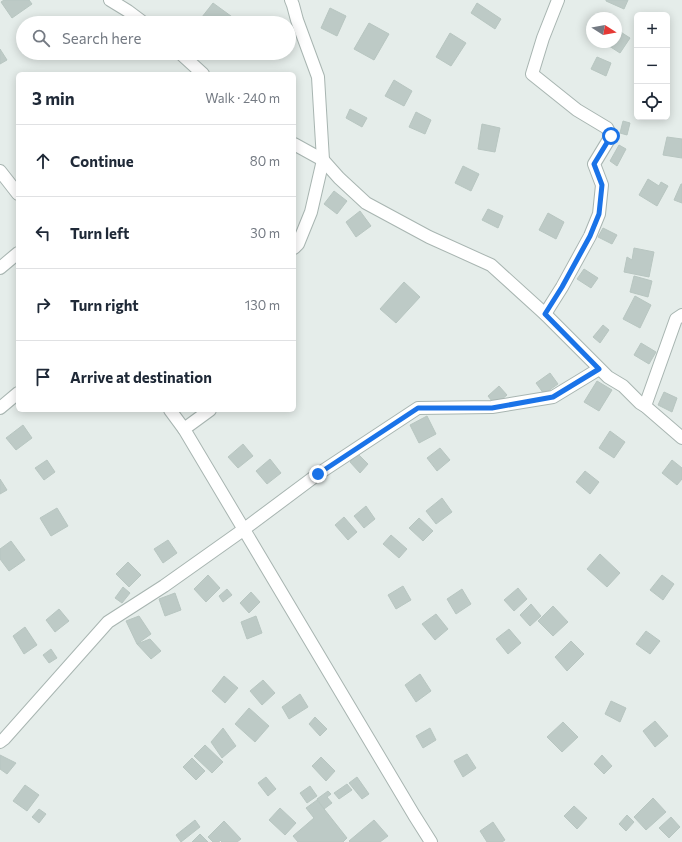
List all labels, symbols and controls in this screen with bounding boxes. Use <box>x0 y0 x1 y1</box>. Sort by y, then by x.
north arrow <box>586 12 622 48</box>
map controls <box>634 12 670 120</box>
button: + <box>634 12 670 48</box>
search box <box>16 16 296 60</box>
icon: search <box>30 27 52 49</box>
text: Search here <box>62 29 141 47</box>
button: − <box>634 48 670 84</box>
button: locate <box>634 84 670 120</box>
text: 3 min <box>32 88 75 109</box>
text: Walk · 240 m <box>205 90 280 106</box>
route start <box>602 127 620 145</box>
icon: ahead <box>32 150 54 172</box>
text: Continue <box>70 152 134 170</box>
text: 80 m <box>250 153 280 169</box>
icon: left <box>32 222 54 244</box>
text: Turn left <box>70 224 129 242</box>
text: 30 m <box>250 225 280 241</box>
icon: right <box>32 294 54 316</box>
text: Turn right <box>70 296 139 314</box>
text: 130 m <box>245 297 280 313</box>
icon: arrive <box>32 366 54 388</box>
text: Arrive at destination <box>70 368 212 386</box>
route end <box>309 465 327 483</box>

